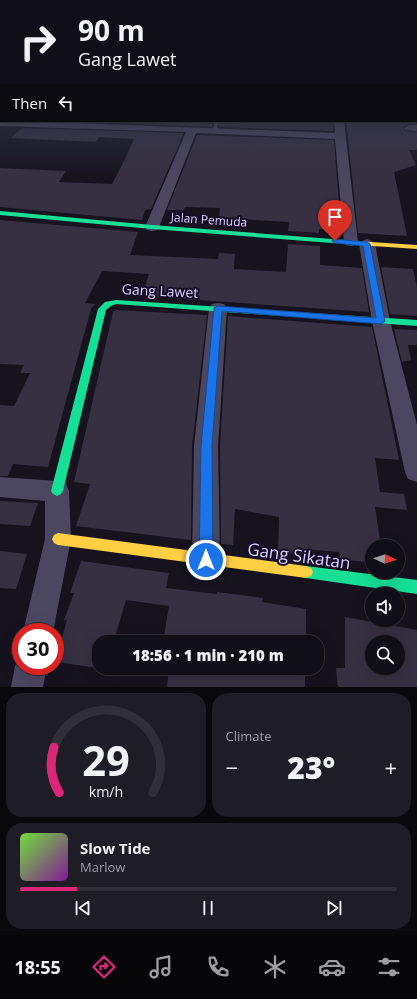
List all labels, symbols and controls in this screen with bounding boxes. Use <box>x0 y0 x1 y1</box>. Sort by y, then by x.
text: 90 m <box>78 11 145 49</box>
icon: right <box>12 16 64 68</box>
text: Gang Lawet <box>78 47 176 71</box>
icon: left <box>55 92 77 114</box>
text: Then <box>12 93 47 113</box>
pin <box>318 200 352 241</box>
icon: arrive <box>324 206 346 228</box>
street label: Jalan Pemuda <box>169 208 248 231</box>
street label: Gang Lawet <box>121 279 199 302</box>
street label: Gang Sikatan <box>246 537 352 574</box>
position arrow <box>185 539 227 581</box>
north arrow <box>365 539 405 579</box>
map controls <box>365 539 405 675</box>
button: sound <box>365 587 405 627</box>
speed limit sign: 30 <box>12 623 64 675</box>
button: search <box>365 635 405 675</box>
text: 18:56 · 1 min · 210 m <box>132 645 284 665</box>
text: Climate <box>226 727 271 745</box>
text: 29 <box>82 732 130 788</box>
text: 23° <box>287 747 335 788</box>
text: − <box>226 752 238 782</box>
text: + <box>384 752 397 782</box>
text: km/h <box>88 782 123 801</box>
text: Slow Tide <box>80 838 150 858</box>
text: Marlow <box>80 858 125 876</box>
icon: previous <box>72 897 94 919</box>
icon: pause <box>197 897 219 919</box>
icon: next <box>323 897 345 919</box>
icon: directions <box>90 953 118 981</box>
icon: music <box>147 953 175 981</box>
icon: phone <box>204 953 232 981</box>
icon: climate <box>261 953 289 981</box>
icon: car <box>318 953 346 981</box>
icon: filters <box>375 953 403 981</box>
text: 18:55 <box>14 955 61 979</box>

